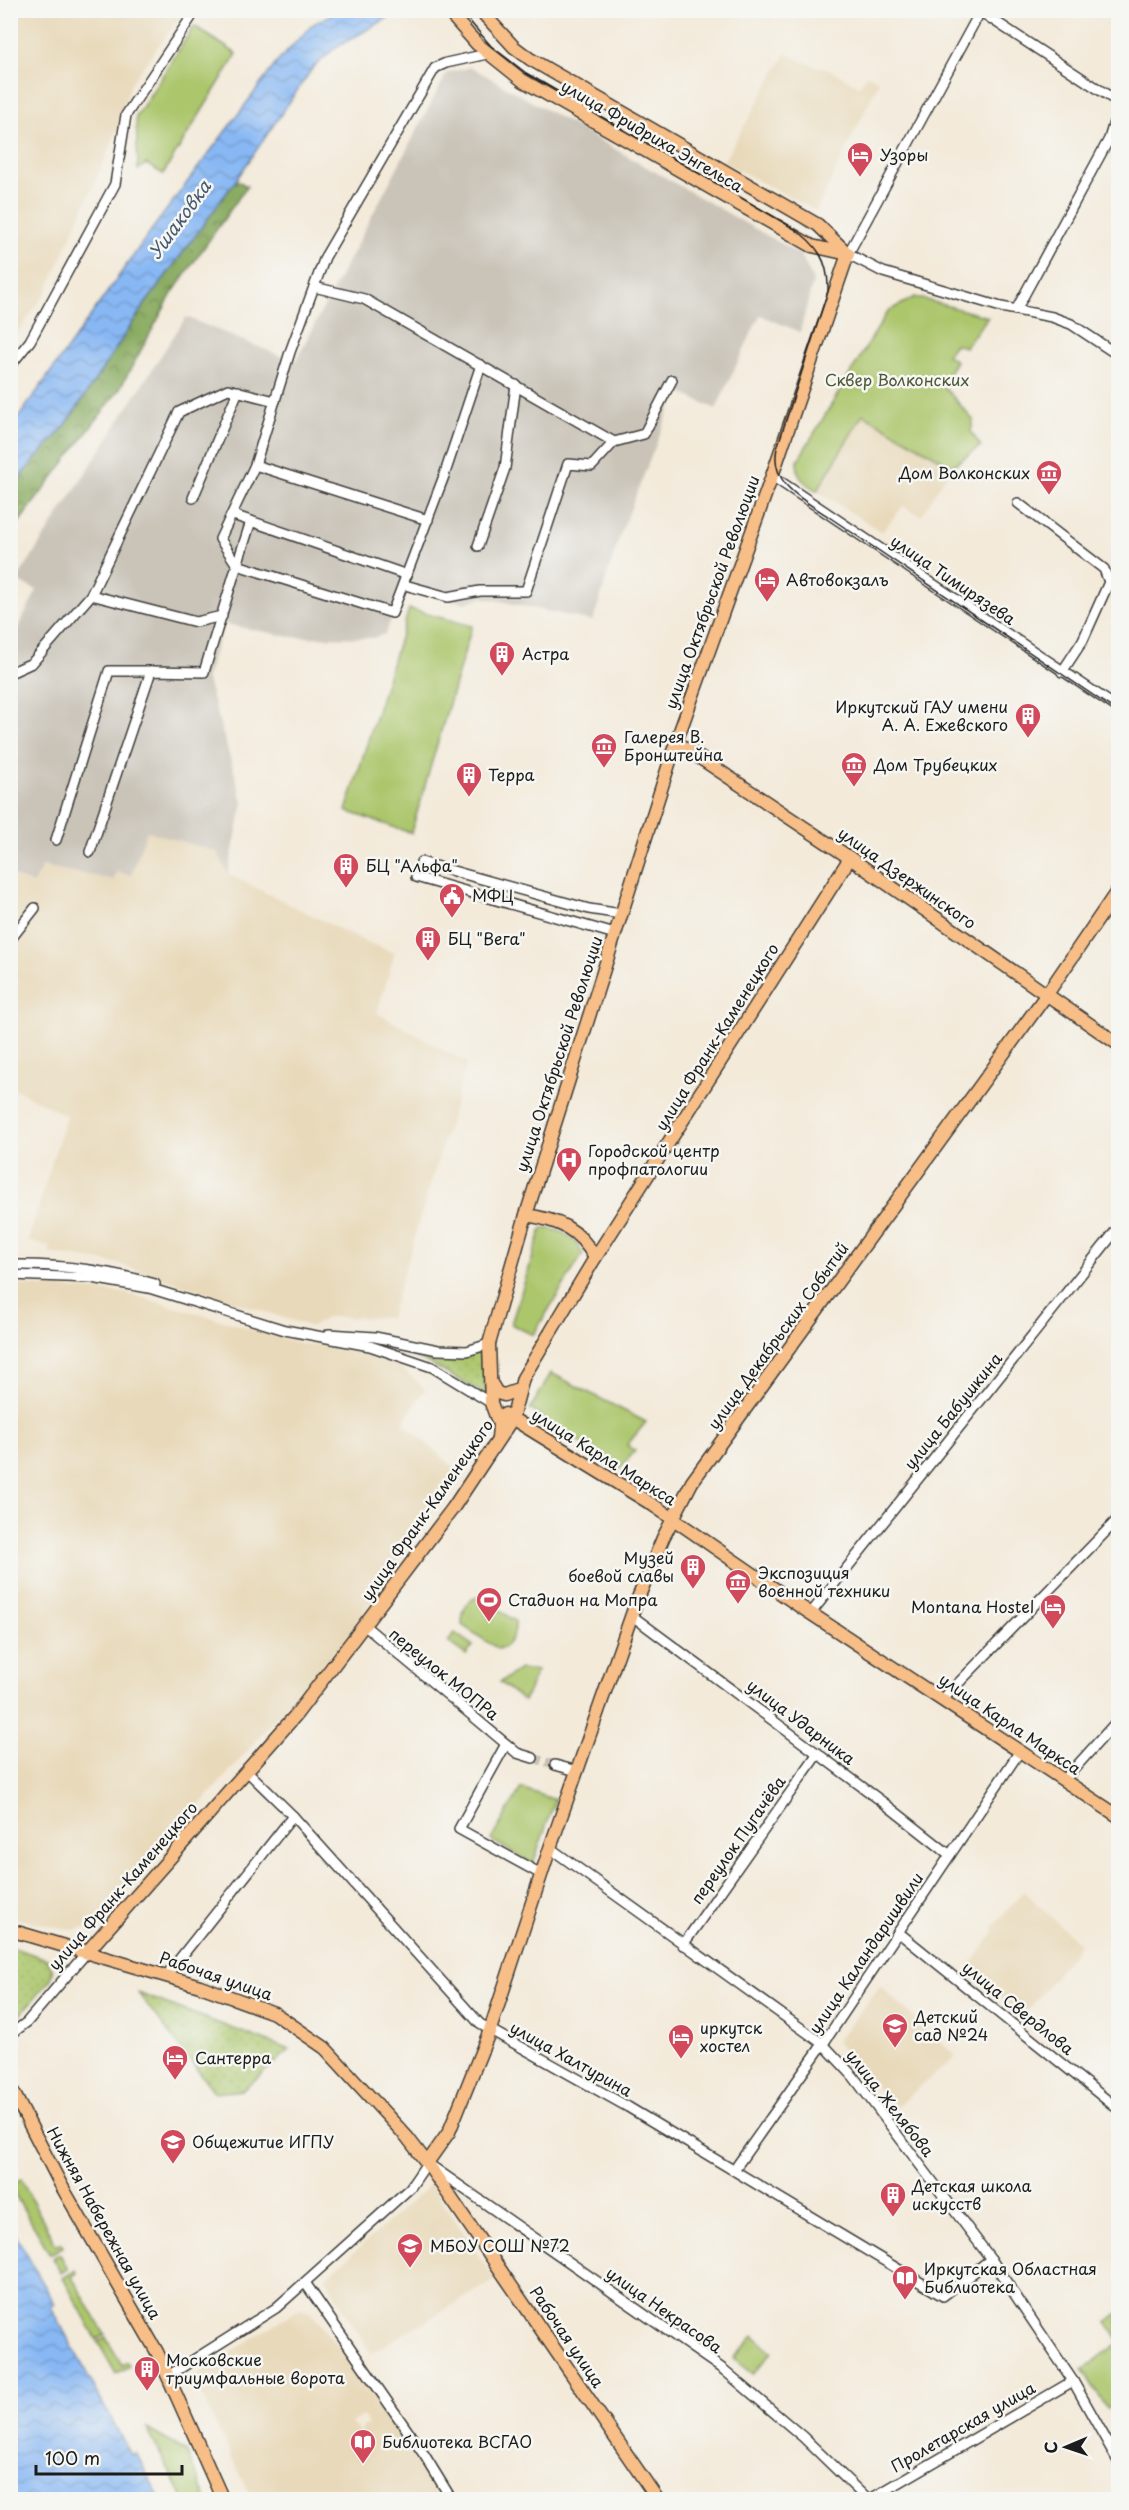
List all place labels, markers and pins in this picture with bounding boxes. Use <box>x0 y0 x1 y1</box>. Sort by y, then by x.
hotel icon: Узоры <box>845 140 875 178</box>
place label: Узоры <box>880 142 928 166</box>
museum icon: Дом Волконских <box>1034 458 1064 496</box>
place label: Дом Волконских <box>898 460 1030 484</box>
hotel icon: Автовокзалъ <box>752 565 782 603</box>
place label: Автовокзалъ <box>786 567 888 591</box>
building icon: Астра <box>487 639 517 677</box>
place label: Астра <box>522 641 569 665</box>
place label: Иркутский ГАУ имени А. А. Ежевского <box>835 694 1008 736</box>
building icon: Иркутский ГАУ имени А. А. Ежевского <box>1013 701 1043 739</box>
place label: Галерея В. Бронштейна <box>624 724 723 766</box>
museum icon: Галерея В. Бронштейна <box>589 731 619 769</box>
museum icon: Дом Трубецких <box>839 750 869 788</box>
place label: Дом Трубецких <box>873 752 998 776</box>
building icon: Терра <box>454 760 484 798</box>
place label: Терра <box>488 762 535 786</box>
building icon: БЦ "Альфа" <box>331 851 361 889</box>
place label: БЦ "Альфа" <box>366 853 458 877</box>
public building icon: МФЦ <box>437 881 467 919</box>
place label: МФЦ <box>472 883 514 907</box>
building icon: БЦ "Вега" <box>413 924 443 962</box>
place label: БЦ "Вега" <box>448 926 526 950</box>
place label: Городской центр профпатологии <box>588 1138 720 1180</box>
hospital icon: Городской центр профпатологии <box>554 1145 584 1183</box>
place label: Музей боевой славы <box>568 1545 674 1587</box>
building icon: Музей боевой славы <box>678 1552 708 1590</box>
place label: Экспозиция военной техники <box>758 1560 891 1602</box>
museum icon: Экспозиция военной техники <box>723 1567 753 1605</box>
sports icon: Стадион на Мопра <box>474 1585 504 1623</box>
place label: Стадион на Мопра <box>508 1587 658 1611</box>
hotel icon: Montana Hostel <box>1038 1592 1068 1630</box>
place label: Montana Hostel <box>911 1594 1034 1618</box>
place label: Детский сад №24 <box>913 2004 988 2046</box>
school or university icon: Детский сад №24 <box>880 2011 910 2049</box>
place label: иркутск хостел <box>700 2015 763 2057</box>
hotel icon: иркутск хостел <box>666 2022 696 2060</box>
hotel icon: Сантерра <box>160 2043 190 2081</box>
place label: Сантерра <box>195 2045 271 2069</box>
school or university icon: Общежитие ИГПУ <box>158 2127 188 2165</box>
place label: Общежитие ИГПУ <box>192 2129 334 2153</box>
place label: Детская школа искусств <box>911 2173 1032 2215</box>
building icon: Детская школа искусств <box>878 2180 908 2218</box>
school or university icon: МБОУ СОШ №72 <box>395 2231 425 2269</box>
place label: МБОУ СОШ №72 <box>430 2233 570 2257</box>
place label: Иркутская Областная Библиотека <box>924 2256 1097 2298</box>
library icon: Иркутская Областная Библиотека <box>890 2263 920 2301</box>
place label: Московские триумфальные ворота <box>166 2347 345 2389</box>
building icon: Московские триумфальные ворота <box>132 2354 162 2392</box>
library icon: Библиотека ВСГАО <box>348 2427 378 2465</box>
place label: Библиотека ВСГАО <box>382 2429 532 2453</box>

